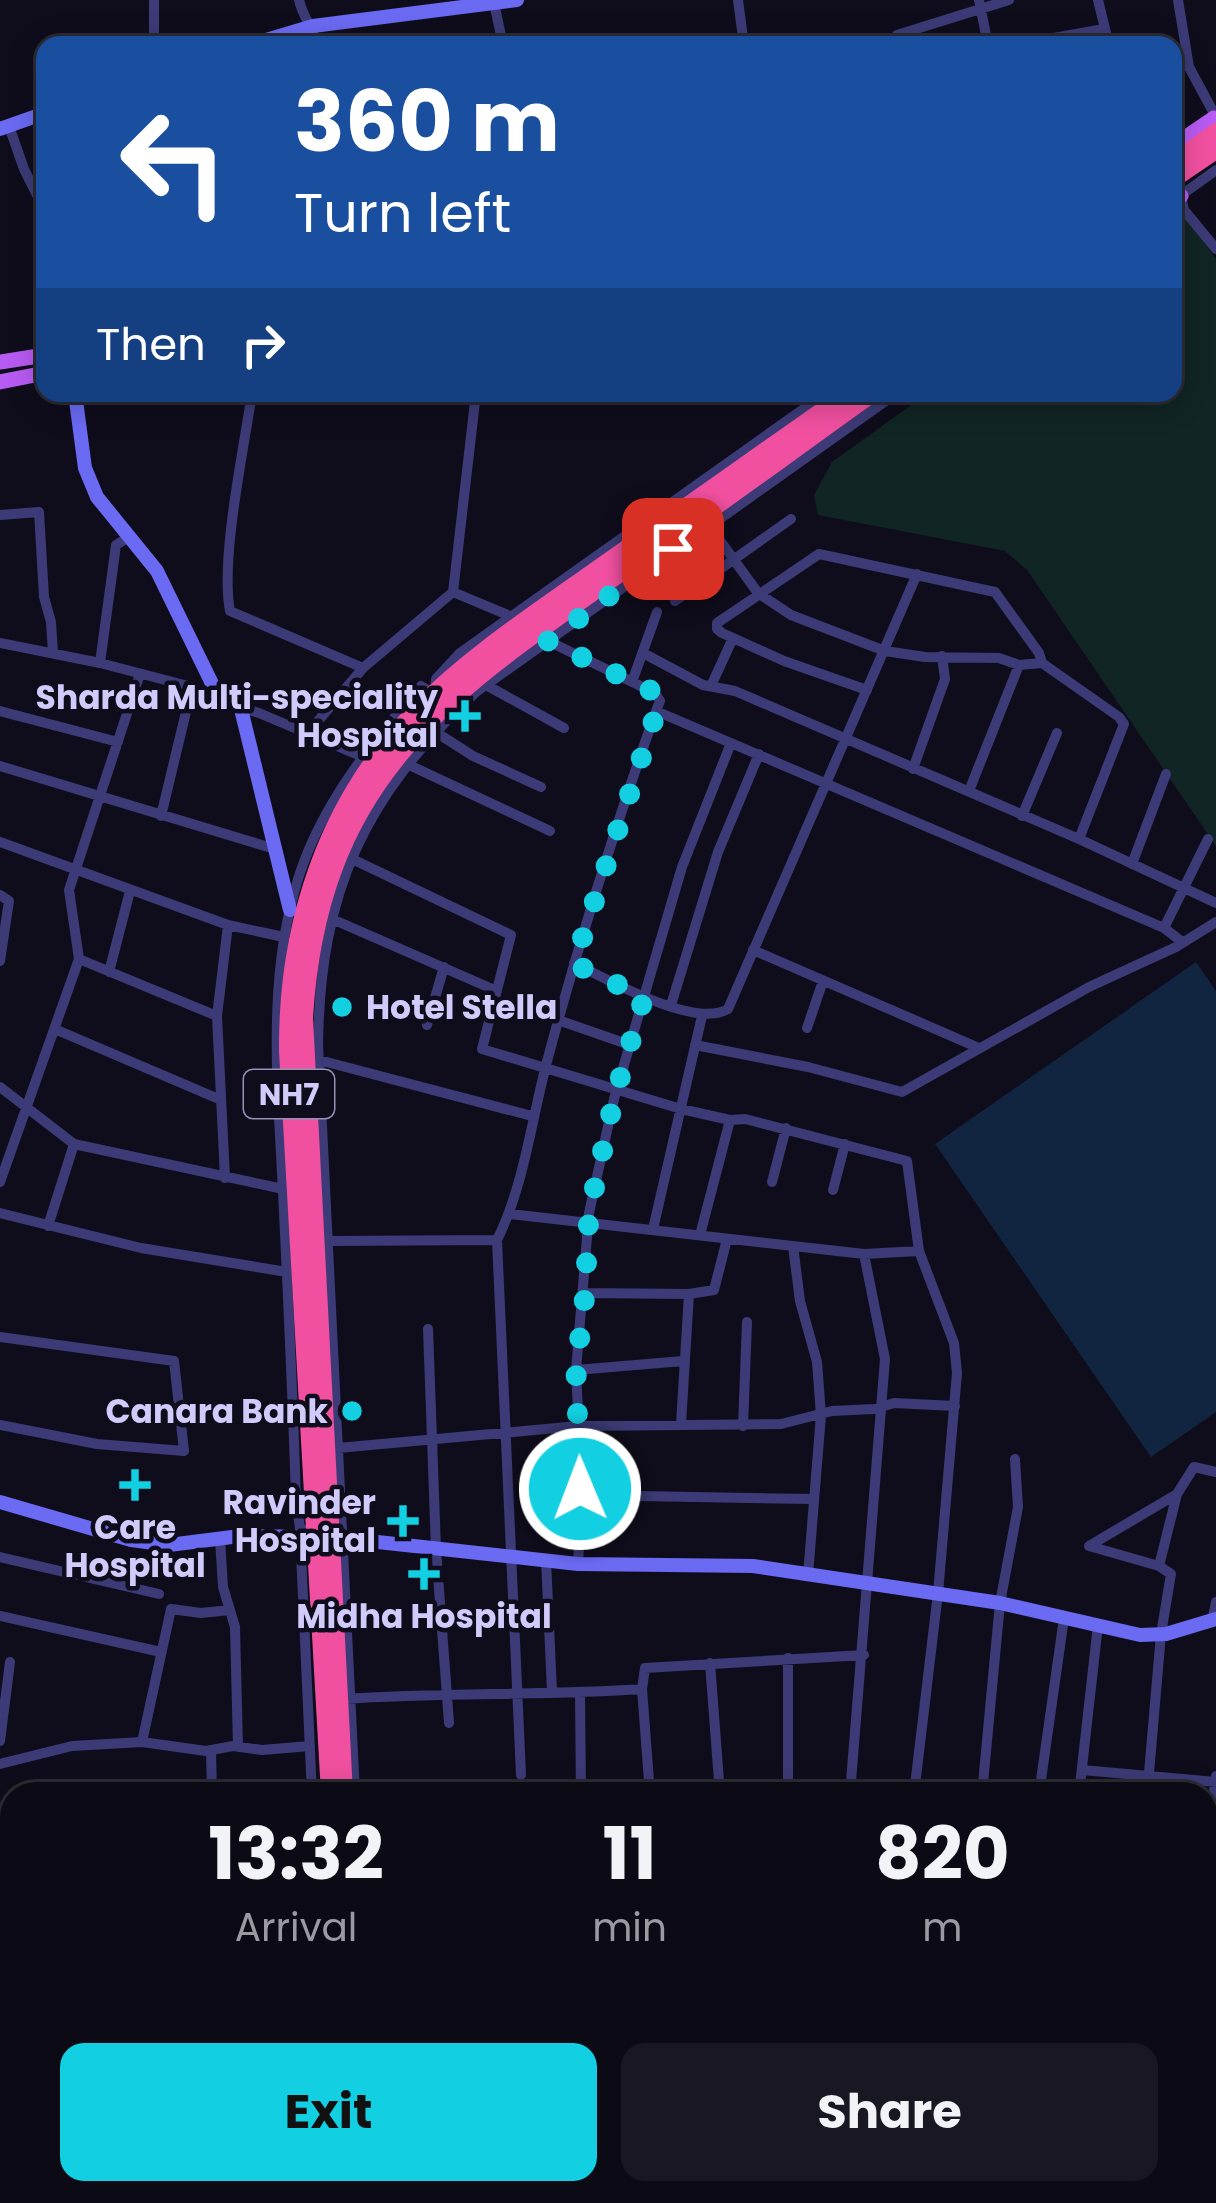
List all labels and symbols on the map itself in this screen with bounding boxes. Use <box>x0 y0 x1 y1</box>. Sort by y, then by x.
pin <box>622 498 724 600</box>
place label: Sharda Multi-speciality Hospital <box>36 674 438 759</box>
marker: Sharda Multi-speciality Hospital <box>449 700 481 732</box>
place label: Hotel Stella <box>366 984 558 1031</box>
marker: Hotel Stella <box>329 994 355 1020</box>
road number: NH7 <box>244 1070 334 1118</box>
place label: Canara Bank <box>105 1388 329 1435</box>
marker: Canara Bank <box>339 1398 365 1424</box>
position arrow <box>517 1426 643 1552</box>
marker: Care Hospital <box>119 1469 151 1501</box>
place label: Ravinder Hospital <box>223 1479 376 1564</box>
place label: Care Hospital <box>64 1504 206 1589</box>
marker: Ravinder Hospital <box>387 1505 419 1537</box>
marker: Midha Hospital <box>408 1558 440 1590</box>
place label: Midha Hospital <box>296 1593 552 1640</box>

